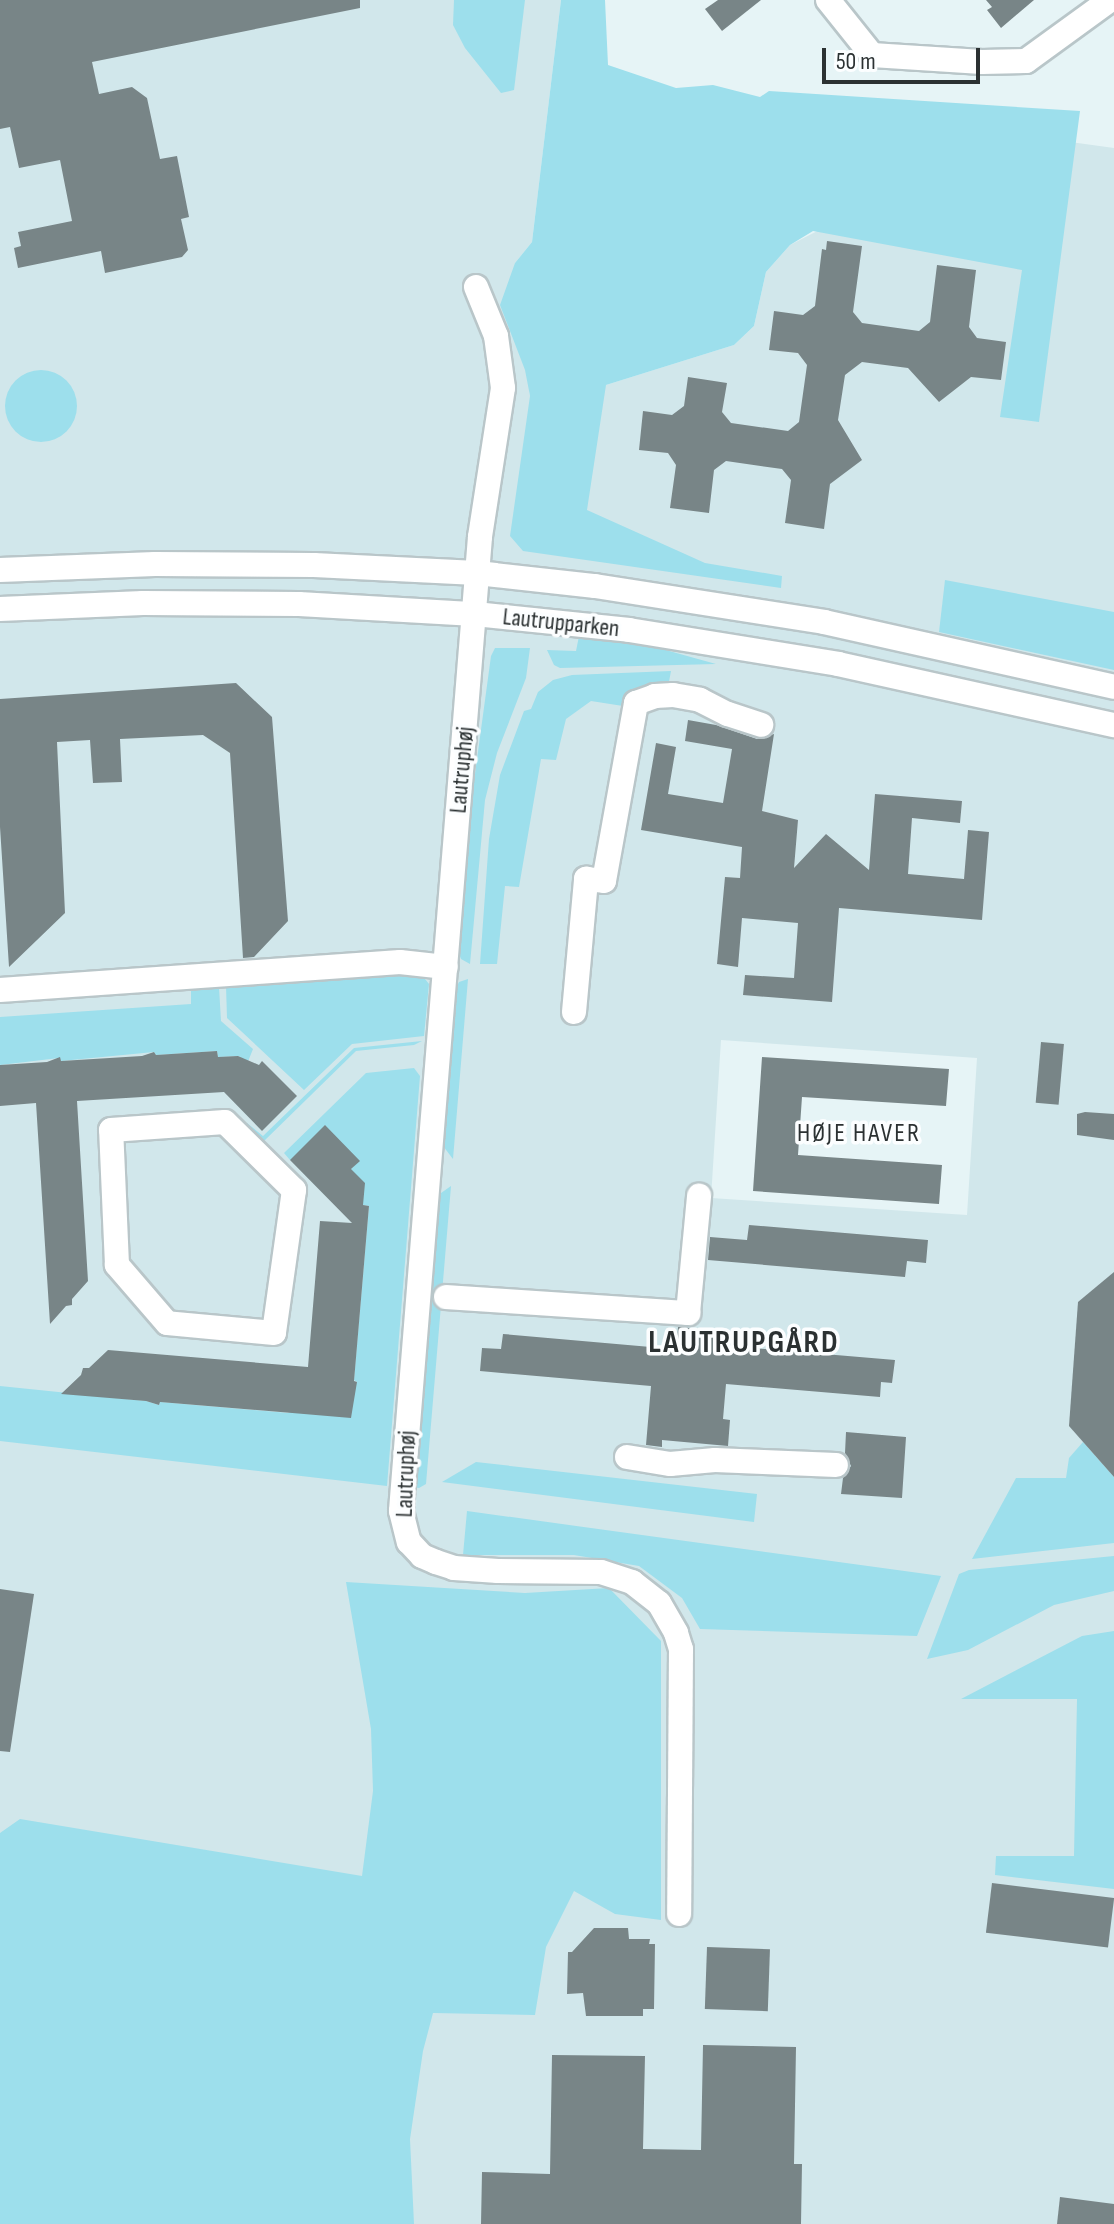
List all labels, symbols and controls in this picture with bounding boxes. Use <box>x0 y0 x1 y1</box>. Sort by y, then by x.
scale bar <box>826 32 984 82</box>
text: 50 m <box>836 47 876 76</box>
street label: Lautrupparken <box>501 603 621 643</box>
street label: Lautruphøj <box>444 725 480 815</box>
district label: HØJE HAVER <box>797 1118 921 1150</box>
district label: LAUTRUPGÅRD <box>648 1324 840 1362</box>
street label: Lautruphøj <box>390 1430 422 1518</box>

